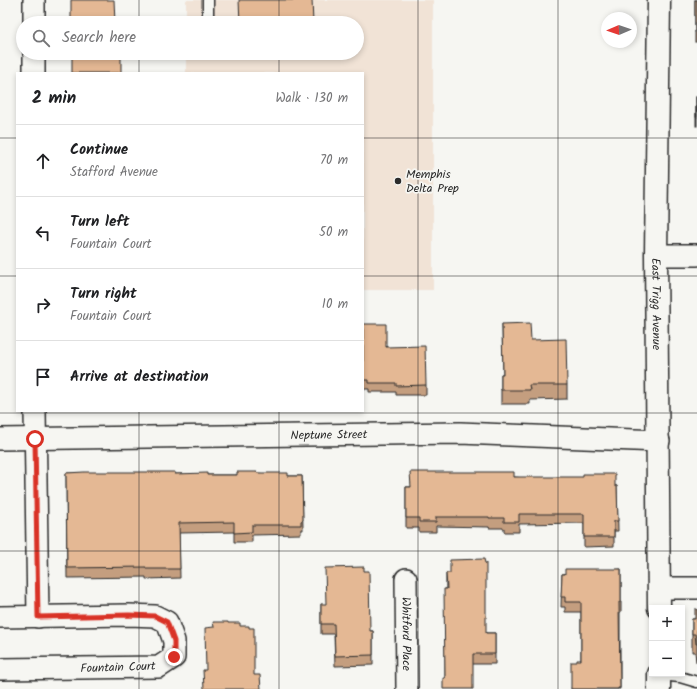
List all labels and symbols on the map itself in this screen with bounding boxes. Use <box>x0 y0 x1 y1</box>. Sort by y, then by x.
north arrow <box>601 12 637 48</box>
place label: Memphis Delta Prep <box>406 165 459 198</box>
marker: Memphis Delta Prep <box>393 176 403 186</box>
street label: East Trigg Avenue <box>646 258 666 351</box>
street label: Neptune Street <box>290 425 368 445</box>
route start <box>26 430 44 448</box>
street label: Whitford Place <box>396 597 416 672</box>
route end <box>165 648 183 666</box>
street label: Fountain Court <box>80 657 156 678</box>

